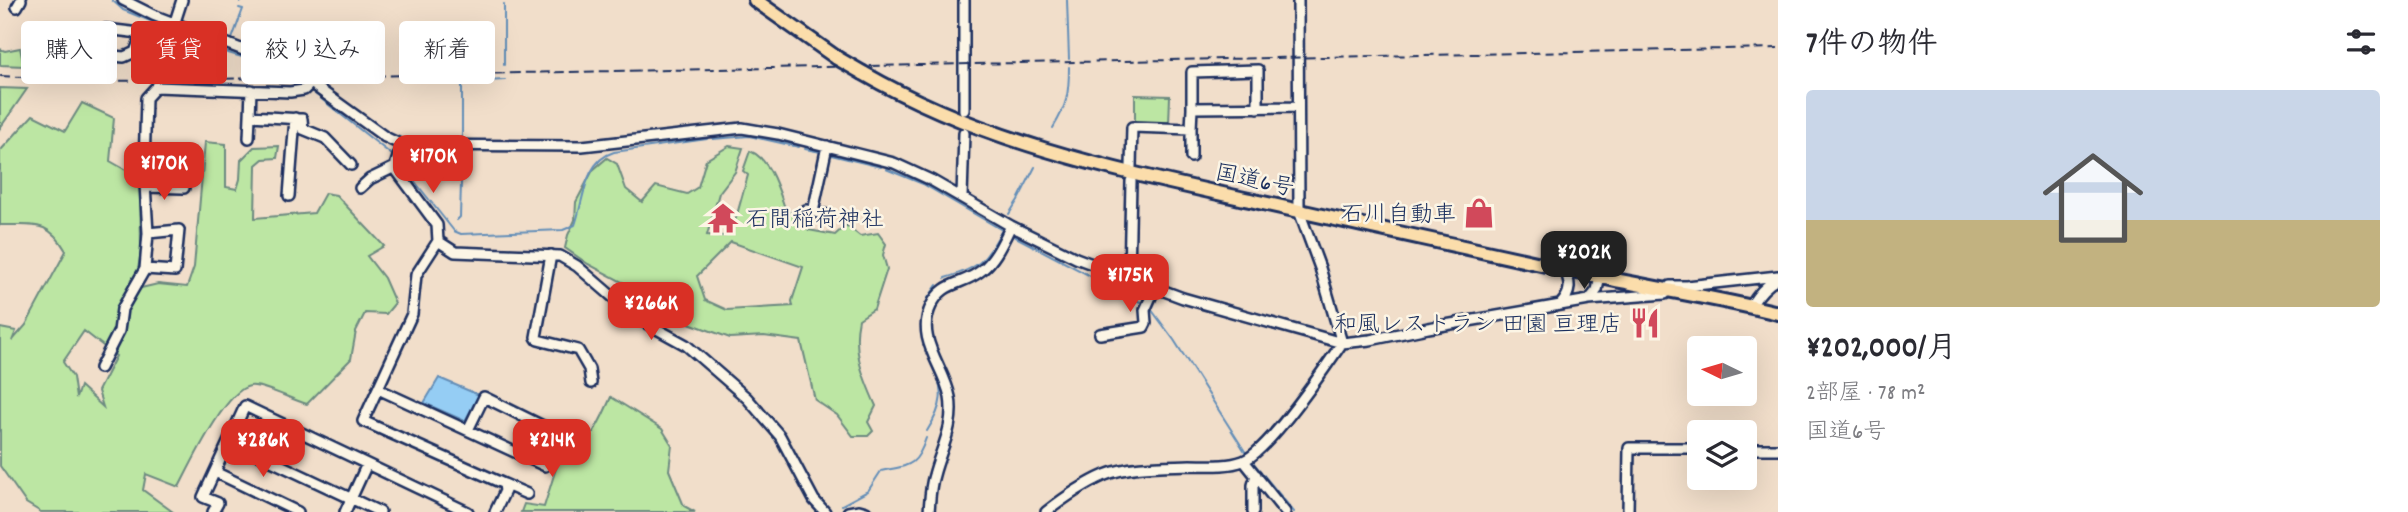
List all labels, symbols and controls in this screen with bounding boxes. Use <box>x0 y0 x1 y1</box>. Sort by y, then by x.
chip: 購入 <box>21 21 117 84</box>
chip: 賃貸 <box>131 21 227 84</box>
chip: 絞り込み <box>241 21 385 84</box>
chip: 新着 <box>399 21 495 84</box>
icon: filters <box>2342 23 2380 61</box>
text: 7件の物件 <box>1806 25 1938 68</box>
icon: home <box>2030 135 2156 261</box>
pin: ¥170K <box>384 136 482 195</box>
text: ¥170K <box>409 141 457 174</box>
pin: ¥170K <box>115 142 213 202</box>
text: ¥170K <box>140 148 188 181</box>
street label: 国道6号 <box>1212 158 1297 207</box>
shop icon: 石川自動車 <box>1462 196 1496 230</box>
place label: 石川自動車 <box>1341 200 1456 233</box>
temple icon: 石間稲荷神社 <box>706 201 740 235</box>
place label: 石間稲荷神社 <box>746 205 884 238</box>
pin: ¥202K <box>1535 232 1633 291</box>
text: ¥202K <box>1557 237 1611 270</box>
pin: ¥175K <box>1081 254 1179 314</box>
text: ¥175K <box>1107 260 1153 293</box>
pin: ¥266K <box>602 282 700 342</box>
text: ¥266K <box>624 288 678 321</box>
restaurant icon: 和風レストラン 田園 亘理店 <box>1628 306 1662 340</box>
place label: 和風レストラン 田園 亘理店 <box>1334 310 1622 343</box>
text: ¥202,000/月 <box>1806 329 1956 372</box>
north arrow <box>1687 336 1757 406</box>
map controls <box>1687 336 1757 490</box>
text: 2部屋 · 78 m² <box>1806 378 1925 411</box>
text: 国道6号 <box>1806 417 1886 450</box>
pin: ¥286K <box>214 420 312 479</box>
pin: ¥214K <box>503 420 601 479</box>
button: layers <box>1687 420 1757 490</box>
text: ¥286K <box>237 425 289 458</box>
text: ¥214K <box>529 425 575 458</box>

